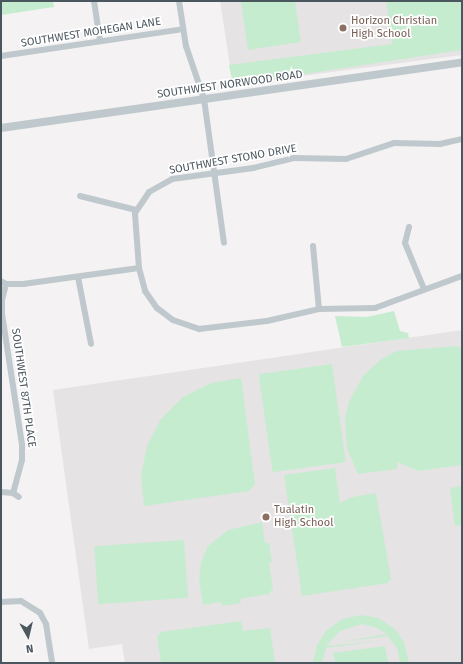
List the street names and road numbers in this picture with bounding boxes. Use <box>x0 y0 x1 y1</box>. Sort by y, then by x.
street label: SOUTHWEST MOHEGAN LANE <box>20 15 162 51</box>
street label: SOUTHWEST NORWOOD ROAD <box>156 68 304 102</box>
street label: SOUTHWEST STONO DRIVE <box>168 142 298 178</box>
street label: SOUTHWEST 87TH PLACE <box>8 328 38 448</box>

